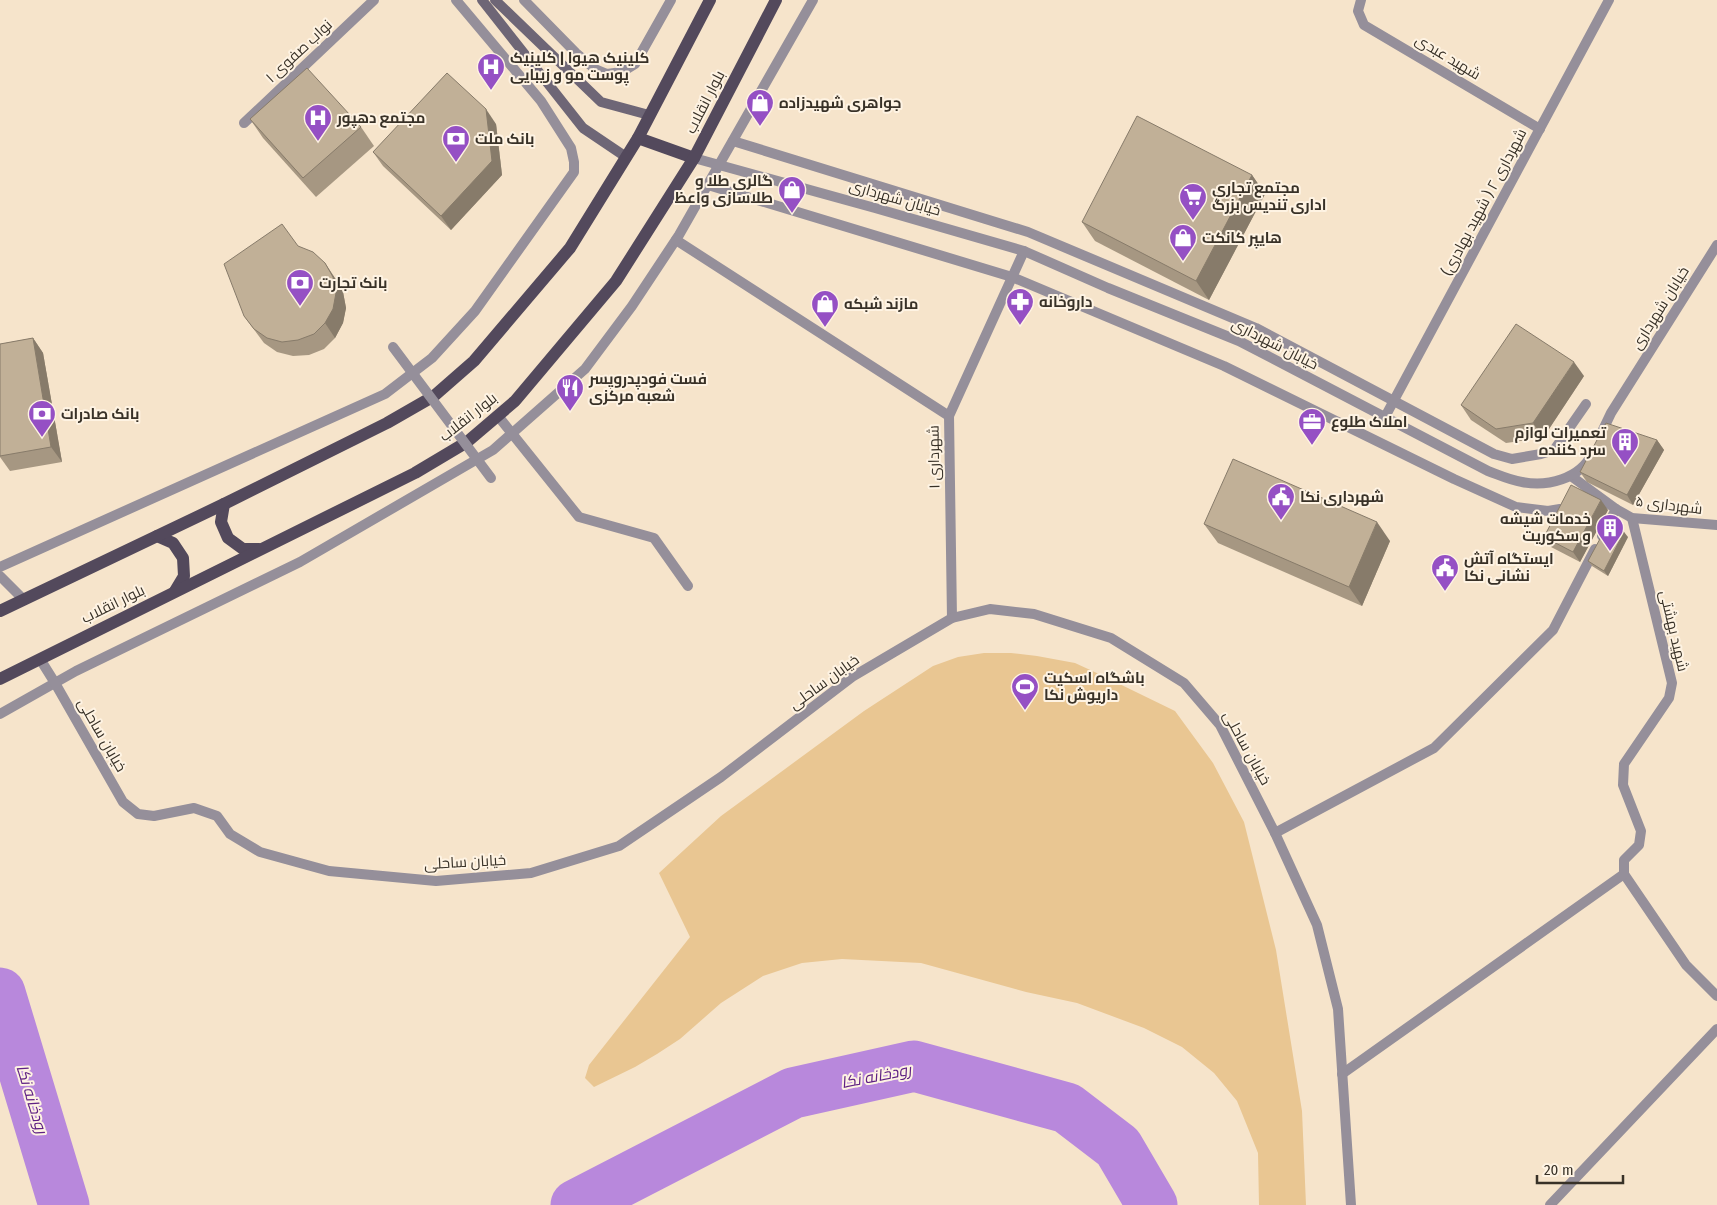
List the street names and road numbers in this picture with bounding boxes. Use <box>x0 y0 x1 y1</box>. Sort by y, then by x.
street label: نواب صفوی ۱ <box>262 16 337 87</box>
street label: شهید عبدی <box>1412 30 1484 84</box>
street label: بلوار انقلاب <box>681 67 729 137</box>
street label: شهرداری ۲ ( شهید بهادری) <box>1438 125 1531 279</box>
street label: خیابان شهرداری <box>847 176 943 221</box>
street label: خیابان شهرداری <box>1627 263 1694 353</box>
street label: خیابان شهرداری <box>1228 315 1321 374</box>
street label: بلوار انقلاب <box>436 389 500 445</box>
street label: شهرداری ۱ <box>924 425 945 489</box>
street label: شهرداری ۵ <box>1634 492 1703 519</box>
street label: بلوار انقلاب <box>78 581 148 627</box>
street label: شهید بهشتی <box>1655 589 1692 674</box>
street label: خیابان ساحلی <box>785 651 863 714</box>
street label: خیابان ساحلی <box>73 695 130 776</box>
street label: خیابان ساحلی <box>1218 708 1275 789</box>
street label: خیابان ساحلی <box>424 851 507 874</box>

